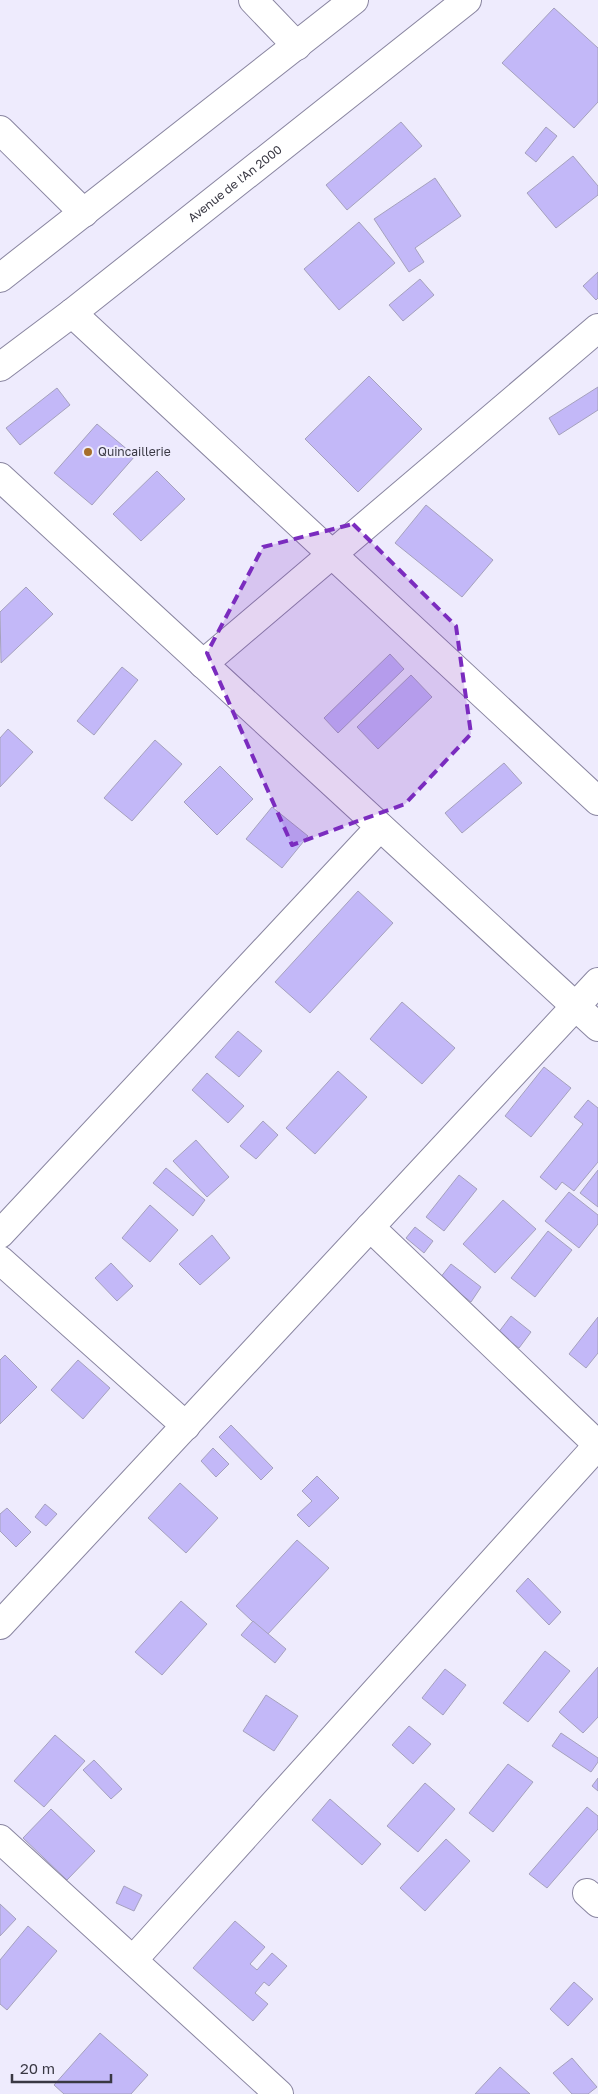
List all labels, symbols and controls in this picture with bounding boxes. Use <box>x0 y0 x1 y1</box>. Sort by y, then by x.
street label: Avenue de l'An 2000 <box>185 142 285 225</box>
place label: Quincaillerie <box>98 444 171 459</box>
marker: Quincaillerie <box>82 446 94 458</box>
scale bar <box>12 2052 111 2084</box>
text: 20 m <box>20 2059 55 2077</box>

